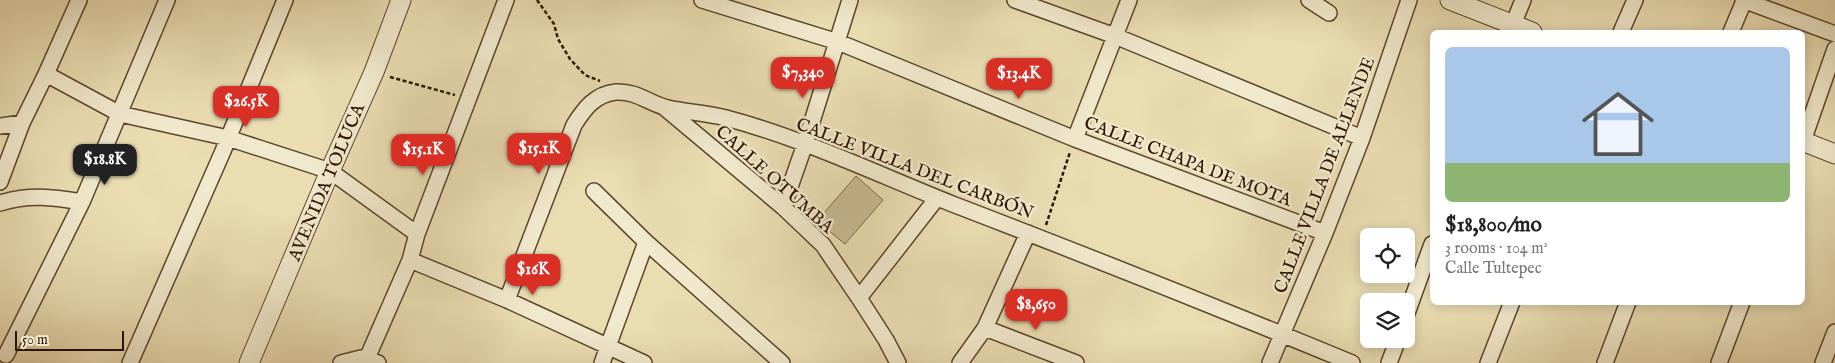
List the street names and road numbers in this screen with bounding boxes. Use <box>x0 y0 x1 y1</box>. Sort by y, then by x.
street label: CALLE VILLA DE ALLENDE <box>1270 54 1381 297</box>
street label: AVENIDA TOLUCA <box>283 99 371 266</box>
street label: CALLE VILLA DEL CARBÓN <box>793 112 1037 225</box>
street label: CALLE CHAPA DE MOTA <box>1080 112 1295 213</box>
street label: CALLE OTUMBA <box>710 121 839 240</box>

